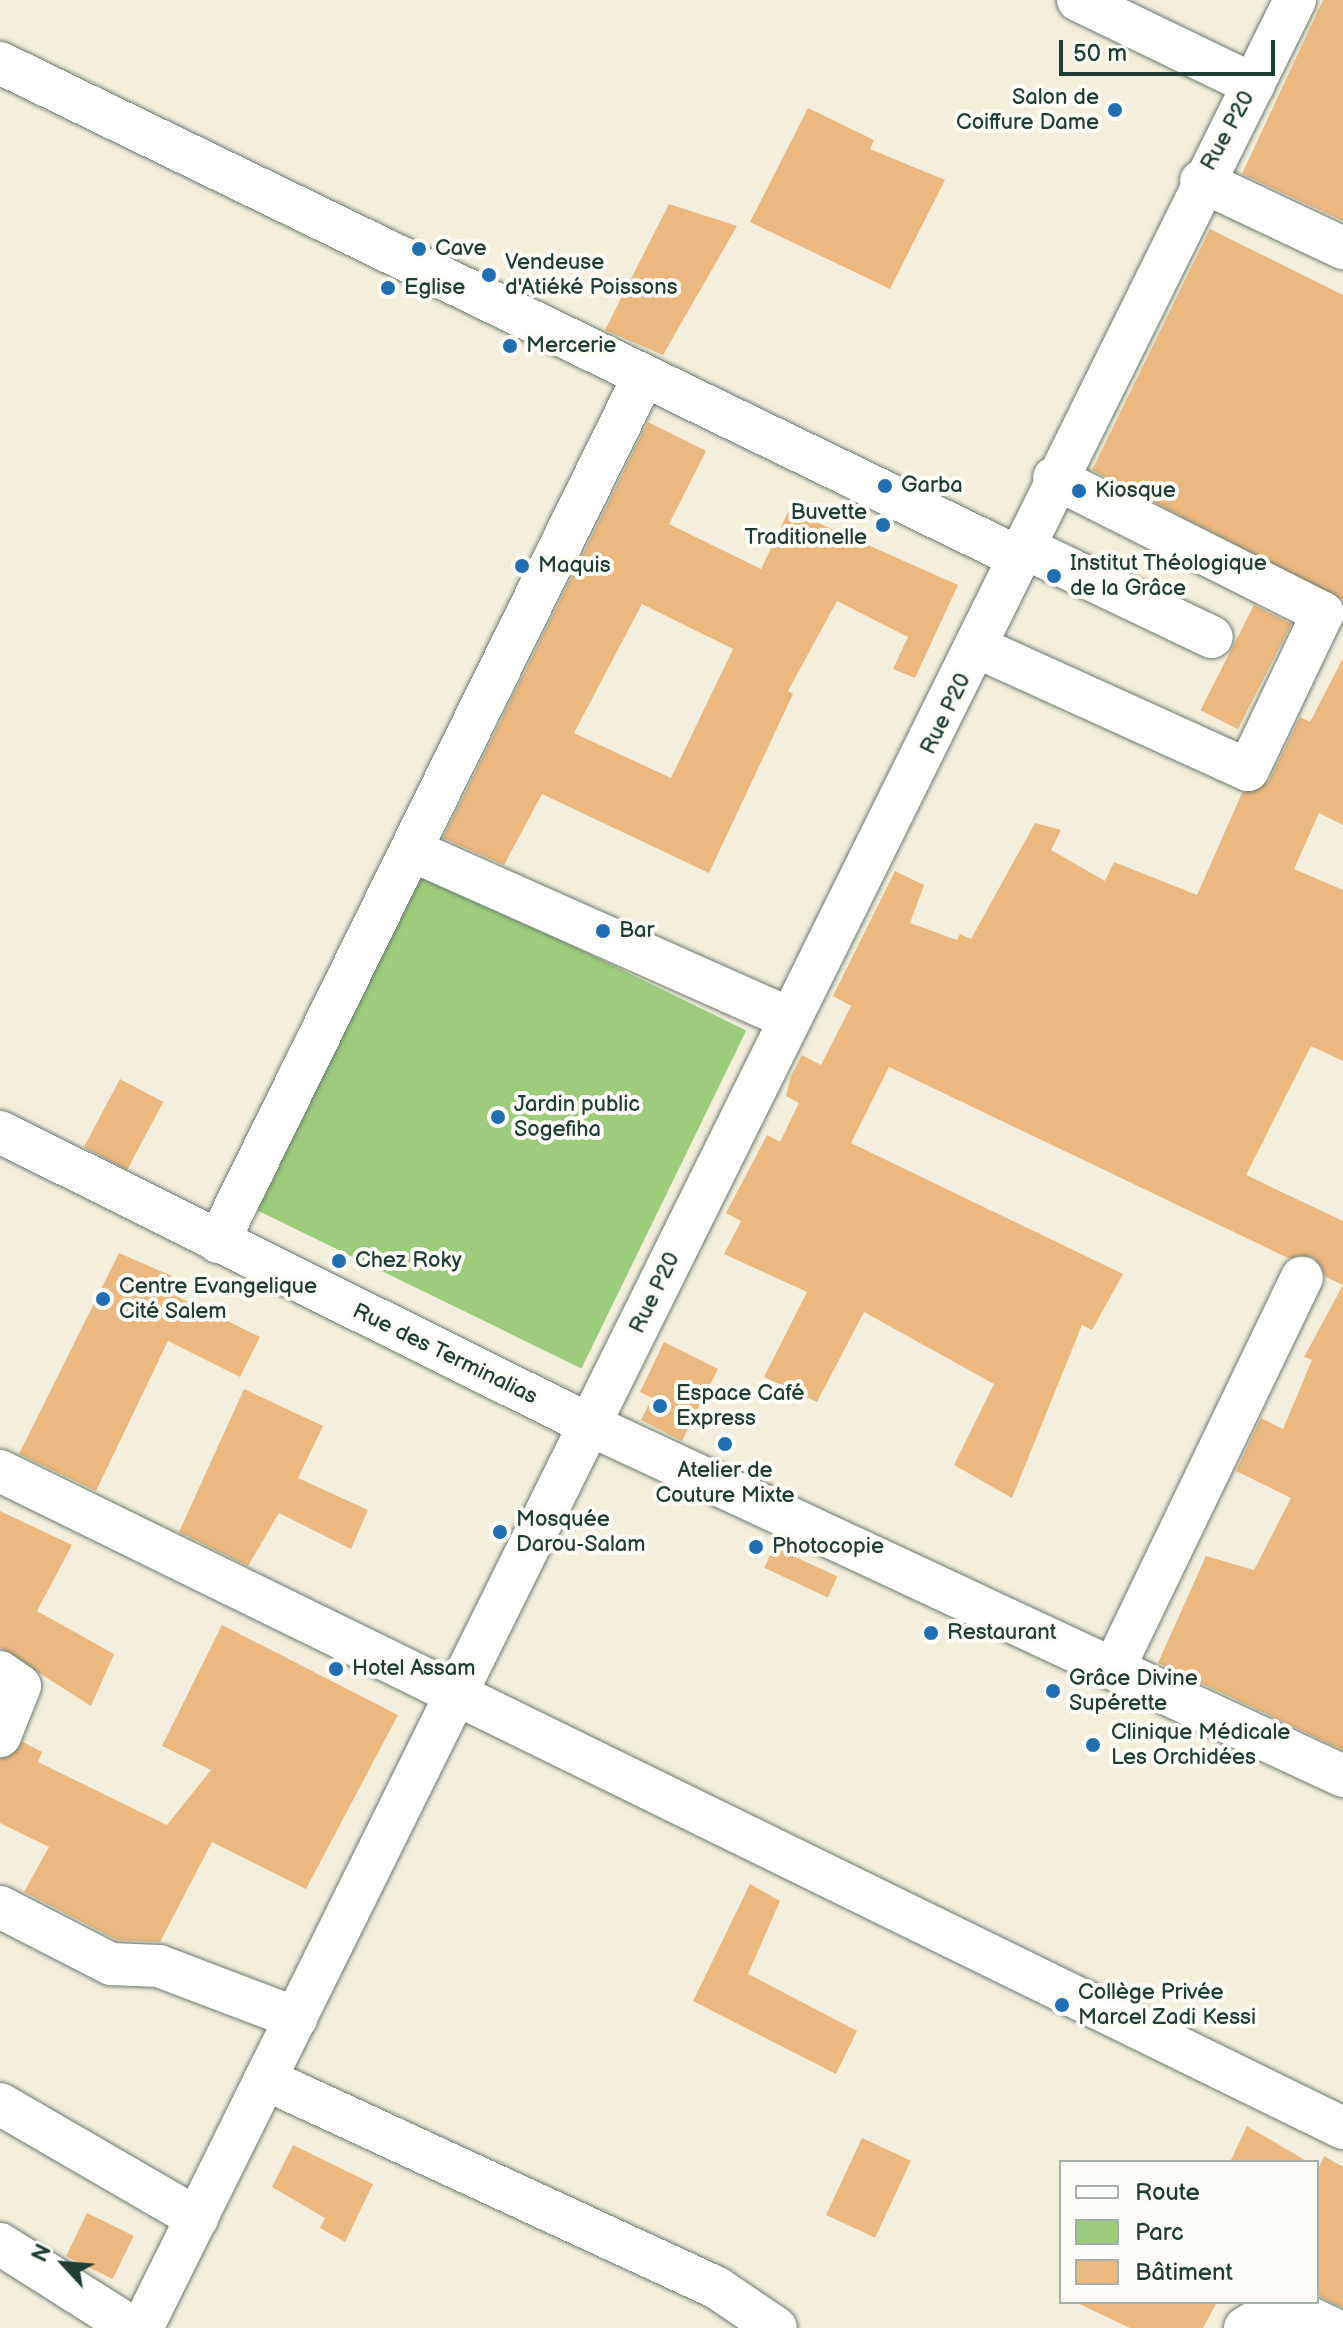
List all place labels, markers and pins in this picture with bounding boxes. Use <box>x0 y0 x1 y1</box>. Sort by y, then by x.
place label: Salon de Coiffure Dame <box>956 84 1099 136</box>
marker: Salon de Coiffure Dame <box>1106 101 1124 119</box>
place label: Cave <box>435 236 486 262</box>
marker: Cave <box>410 240 428 258</box>
place label: Vendeuse d'Atiéké Poissons <box>505 249 678 300</box>
marker: Vendeuse d'Atiéké Poissons <box>480 266 498 284</box>
place label: Eglise <box>404 275 465 301</box>
marker: Eglise <box>379 279 397 297</box>
place label: Mercerie <box>526 333 616 359</box>
marker: Mercerie <box>501 337 519 355</box>
place label: Garba <box>901 473 963 499</box>
marker: Garba <box>876 477 894 495</box>
place label: Kiosque <box>1095 478 1176 504</box>
marker: Kiosque <box>1070 482 1088 500</box>
place label: Buvette Traditionelle <box>745 499 867 550</box>
marker: Buvette Traditionelle <box>874 516 892 534</box>
place label: Institut Théologique de la Grâce <box>1070 550 1267 602</box>
place label: Maquis <box>538 553 611 579</box>
marker: Maquis <box>513 557 531 575</box>
marker: Institut Théologique de la Grâce <box>1045 567 1063 585</box>
place label: Bar <box>619 918 654 944</box>
marker: Bar <box>594 922 612 940</box>
place label: Jardin public Sogefiha <box>514 1091 640 1142</box>
marker: Jardin public Sogefiha <box>489 1108 507 1126</box>
place label: Chez Roky <box>355 1248 462 1274</box>
marker: Chez Roky <box>330 1252 348 1270</box>
place label: Centre Evangelique Cité Salem <box>119 1273 317 1324</box>
marker: Centre Evangelique Cité Salem <box>94 1290 112 1308</box>
place label: Espace Café Express <box>676 1380 805 1432</box>
marker: Espace Café Express <box>651 1397 669 1415</box>
marker: Atelier de Couture Mixte <box>716 1435 734 1453</box>
place label: Atelier de Couture Mixte <box>655 1457 795 1508</box>
place label: Mosquée Darou-Salam <box>516 1506 645 1558</box>
marker: Mosquée Darou-Salam <box>491 1523 509 1541</box>
place label: Photocopie <box>772 1534 884 1560</box>
marker: Photocopie <box>747 1538 765 1556</box>
place label: Restaurant <box>947 1620 1056 1646</box>
marker: Restaurant <box>922 1624 940 1642</box>
place label: Hotel Assam <box>352 1656 475 1682</box>
marker: Hotel Assam <box>327 1660 345 1678</box>
place label: Grâce Divine Supérette <box>1069 1665 1198 1716</box>
marker: Grâce Divine Supérette <box>1044 1682 1062 1700</box>
place label: Clinique Médicale Les Orchidées <box>1111 1719 1290 1770</box>
marker: Clinique Médicale Les Orchidées <box>1082 1734 1104 1756</box>
place label: Collège Privée Marcel Zadi Kessi <box>1078 1979 1256 2030</box>
marker: Collège Privée Marcel Zadi Kessi <box>1053 1996 1071 2014</box>

